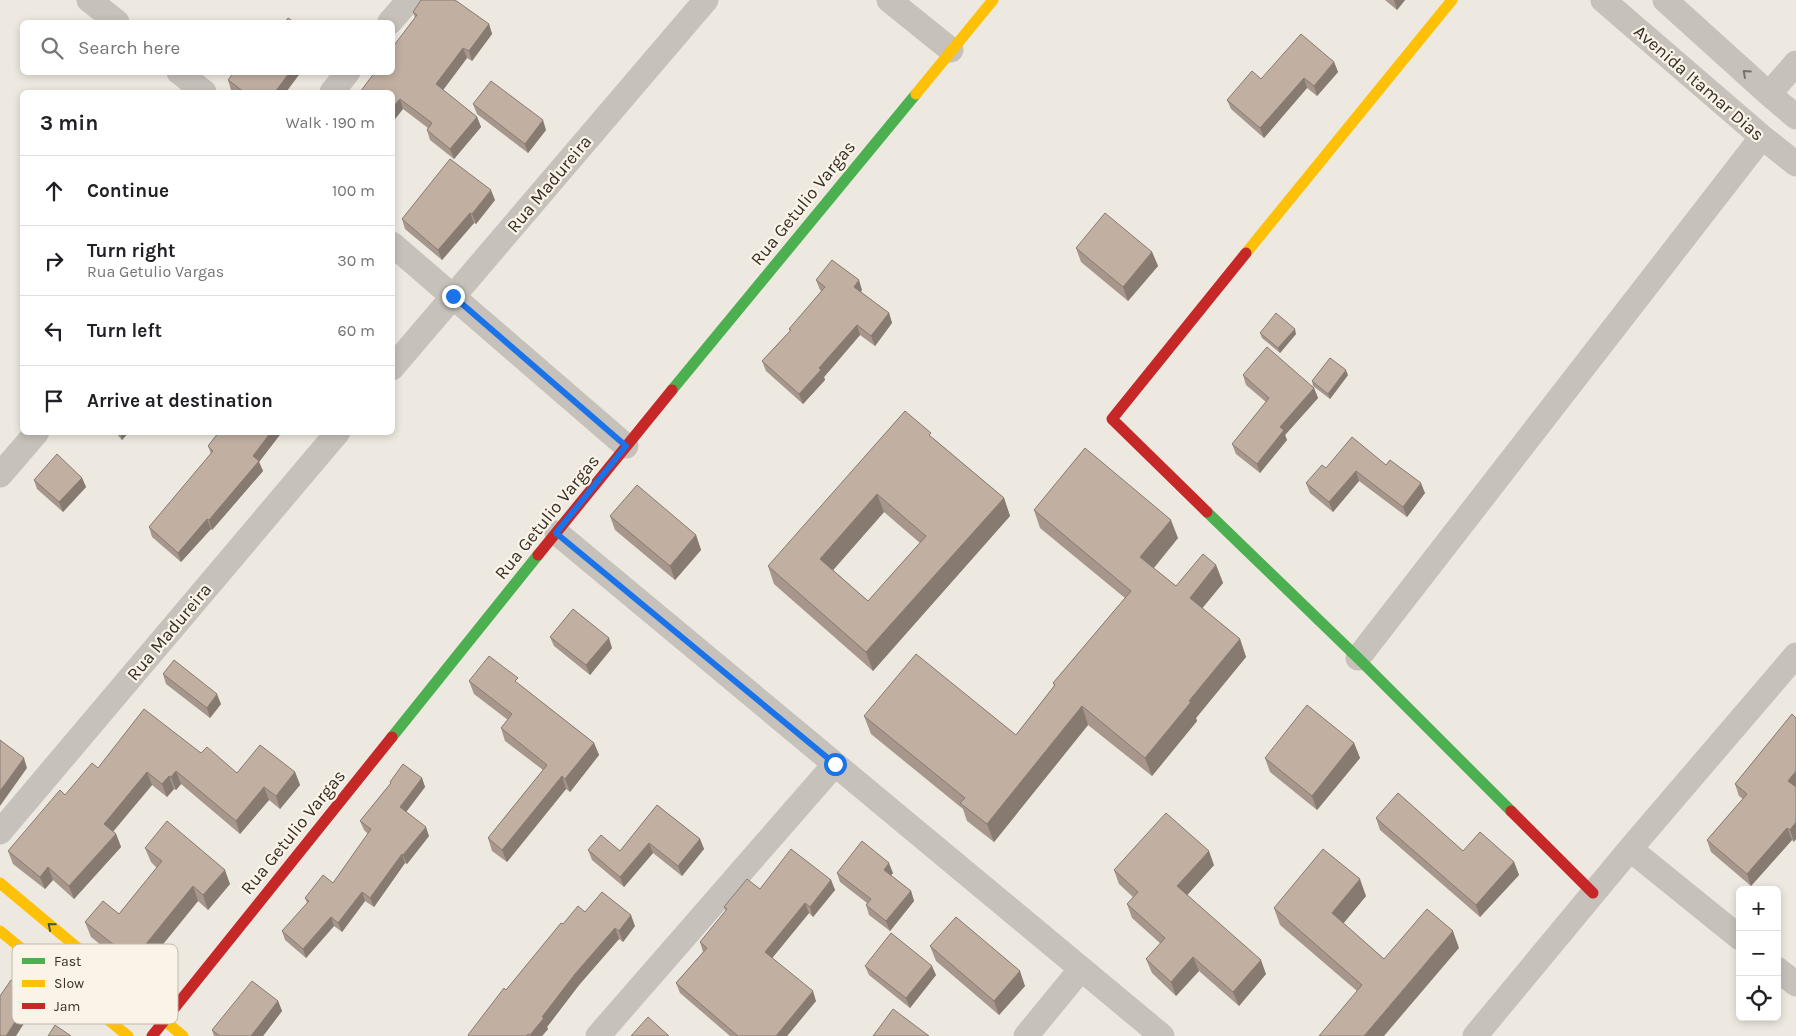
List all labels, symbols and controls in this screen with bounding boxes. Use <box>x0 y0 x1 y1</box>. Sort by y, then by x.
search box <box>20 20 395 75</box>
street label: Avenida Itamar Dias <box>1629 21 1769 145</box>
icon: search <box>38 34 66 62</box>
text: Search here <box>78 37 180 59</box>
one-way arrow <box>1742 70 1751 79</box>
text: 3 min <box>40 111 98 135</box>
text: Walk · 190 m <box>286 113 375 132</box>
street label: Rua Madureira <box>502 131 596 237</box>
street label: Rua Getulio Vargas <box>746 136 860 270</box>
icon: ahead <box>40 177 68 205</box>
text: Continue <box>87 180 169 202</box>
text: 100 m <box>332 181 375 200</box>
text: Turn right <box>87 240 176 262</box>
icon: right <box>40 247 68 275</box>
text: 30 m <box>337 251 375 270</box>
text: Rua Getulio Vargas <box>87 262 224 281</box>
route end <box>442 285 465 308</box>
icon: left <box>40 317 68 345</box>
text: Turn left <box>87 320 162 342</box>
text: 60 m <box>338 321 375 340</box>
icon: arrive <box>40 387 68 415</box>
text: Arrive at destination <box>87 390 273 412</box>
street label: Rua Getulio Vargas <box>490 450 604 584</box>
street label: Rua Madureira <box>122 579 216 685</box>
route start <box>824 753 847 776</box>
street label: Rua Getulio Vargas <box>236 765 350 899</box>
map controls <box>1736 886 1781 1021</box>
button: + <box>1736 886 1781 931</box>
one-way arrow <box>48 922 57 931</box>
button: − <box>1736 931 1781 976</box>
legend <box>12 944 178 1024</box>
text: Fast <box>54 953 81 970</box>
text: Slow <box>54 975 84 992</box>
button: locate <box>1736 976 1781 1021</box>
text: Jam <box>54 998 80 1015</box>

